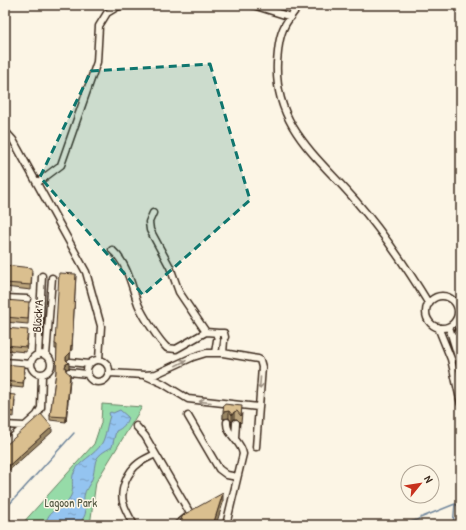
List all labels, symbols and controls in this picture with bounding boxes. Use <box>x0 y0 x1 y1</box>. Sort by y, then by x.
street label: Block A <box>28 299 47 333</box>
one-way arrow <box>175 359 187 366</box>
one-way arrow <box>257 377 264 390</box>
one-way arrow <box>199 398 212 406</box>
north arrow <box>400 464 440 504</box>
text: N <box>421 473 436 485</box>
park label: Lagoon Park <box>45 494 97 511</box>

